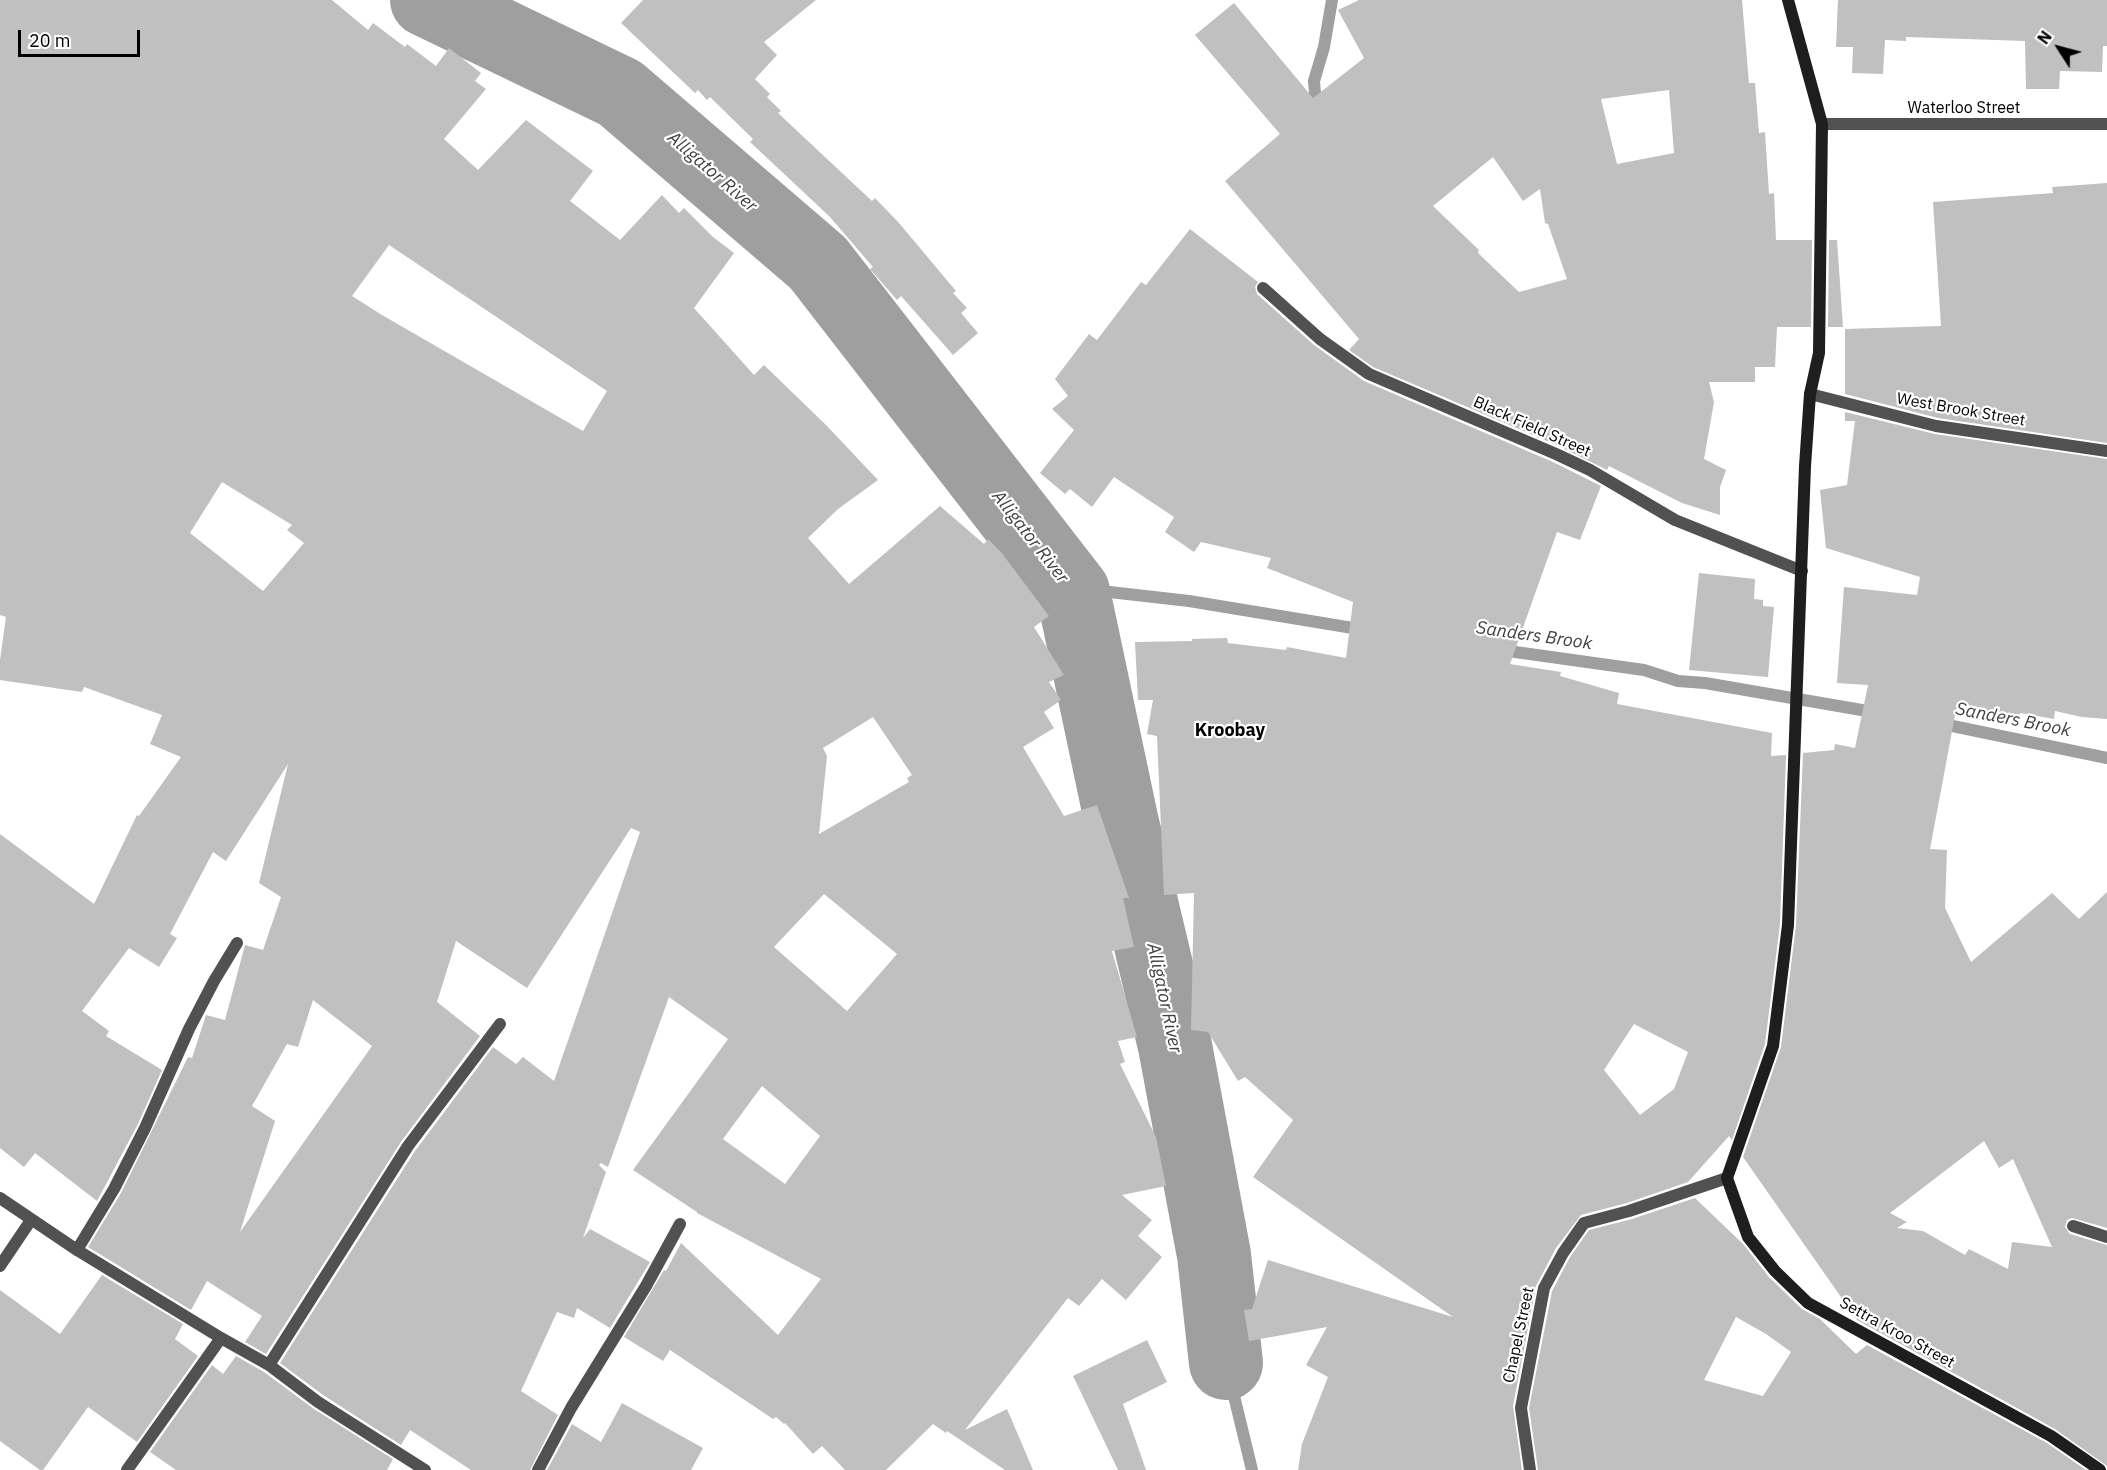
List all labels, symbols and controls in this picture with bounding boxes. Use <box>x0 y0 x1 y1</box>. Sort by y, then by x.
scale bar <box>21 18 142 56</box>
north arrow <box>2029 18 2089 78</box>
text: N <box>2033 27 2056 48</box>
text: 20 m <box>29 29 71 52</box>
street label: Waterloo Street <box>1908 98 2020 118</box>
water label: Alligator River <box>663 127 761 217</box>
street label: West Brook Street <box>1895 389 2027 431</box>
street label: Black Field Street <box>1470 392 1594 462</box>
water label: Alligator River <box>987 486 1073 588</box>
water label: Sanders Brook <box>1475 617 1593 655</box>
water label: Sanders Brook <box>1954 698 2072 742</box>
district label: Kroobay <box>1195 720 1265 742</box>
water label: Alligator River <box>1142 941 1186 1055</box>
street label: Chapel Street <box>1499 1285 1539 1385</box>
street label: Settra Kroo Street <box>1836 1293 1958 1373</box>

